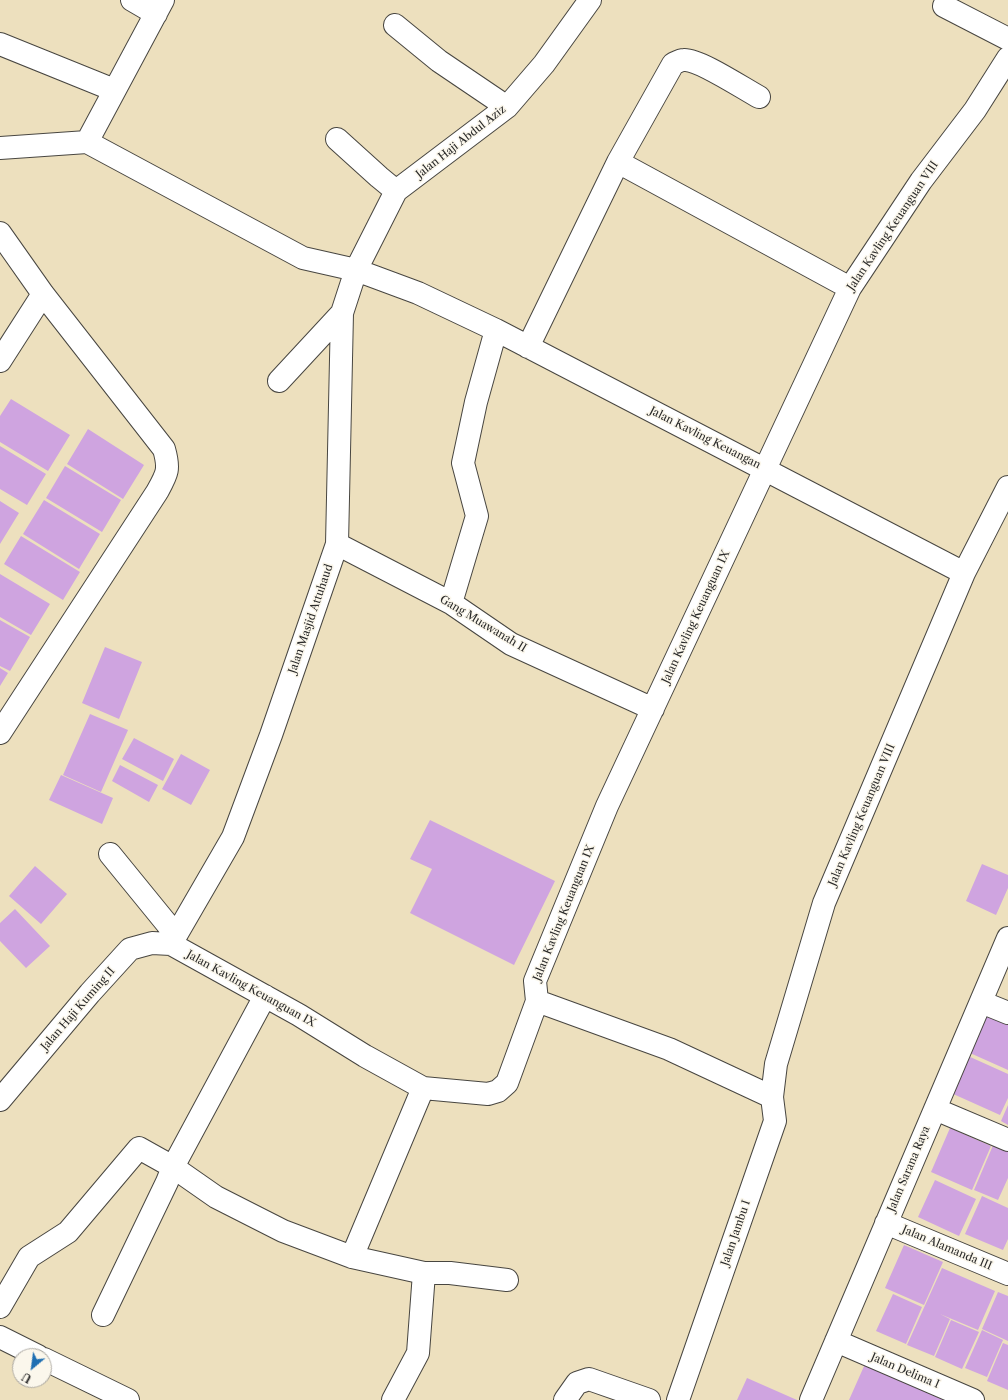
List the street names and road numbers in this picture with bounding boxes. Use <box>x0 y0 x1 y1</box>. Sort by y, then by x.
street label: Jalan Haji Abdul Aziz <box>413 103 509 181</box>
street label: Jalan Kavling Keuanguan VIII <box>845 159 941 293</box>
street label: Jalan Kavling Keuangan <box>647 404 763 472</box>
street label: Jalan Kavling Keuanguan IX <box>659 548 733 686</box>
street label: Jalan Masjid Attuhaud <box>286 563 336 675</box>
street label: Gang Muawanah II <box>437 593 529 655</box>
street label: Jalan Kavling Keuanguan VIII <box>826 742 898 888</box>
street label: Jalan Kavling Keuanguan IX <box>531 843 597 983</box>
street label: Jalan Kavling Keuanguan IX <box>184 948 318 1030</box>
street label: Jalan Haji Kuming II <box>38 965 118 1053</box>
street label: Jalan Sarana Raya <box>885 1124 933 1214</box>
street label: Jalan Jambu I <box>719 1198 753 1268</box>
street label: Jalan Alamanda III <box>900 1223 994 1273</box>
street label: Jalan Delima I <box>869 1351 941 1391</box>

